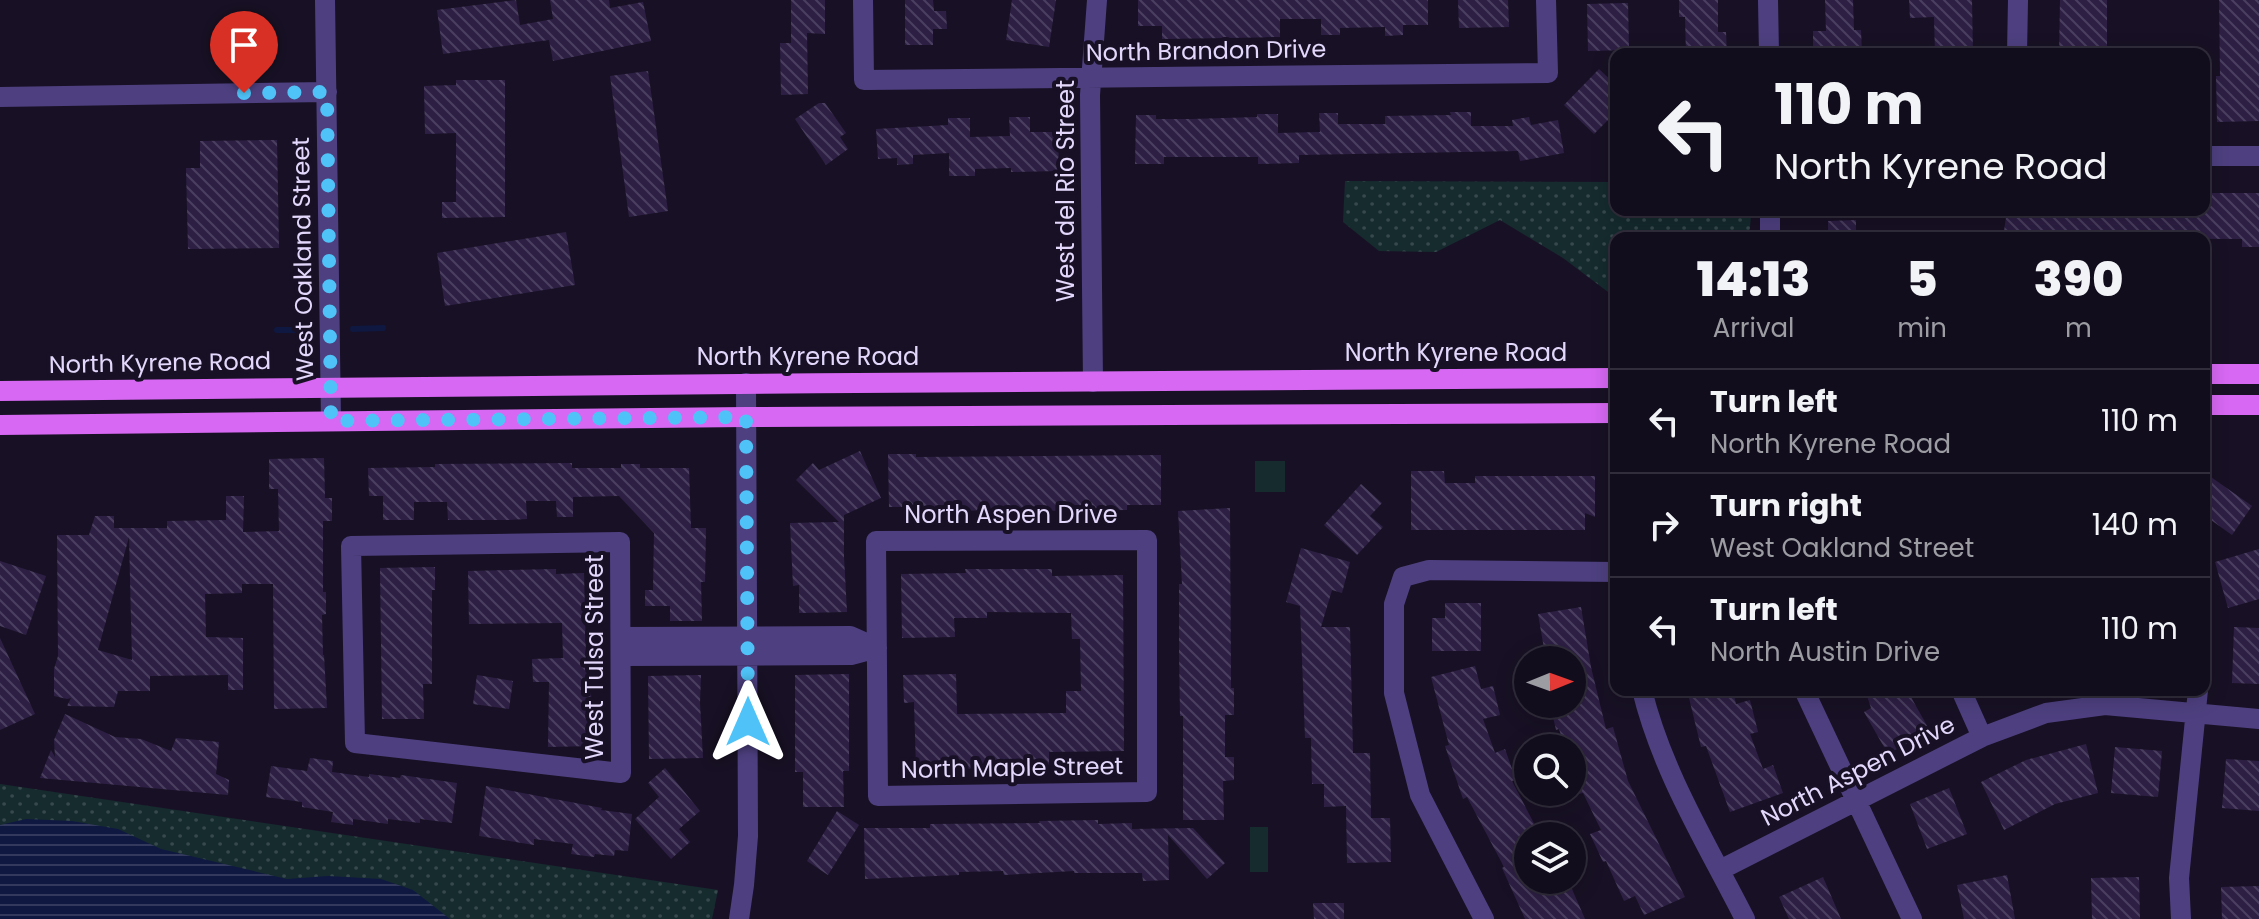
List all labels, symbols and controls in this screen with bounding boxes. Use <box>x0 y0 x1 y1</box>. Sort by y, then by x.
pin <box>210 11 278 93</box>
icon: arrive <box>222 23 266 67</box>
street label: North Brandon Drive <box>1085 32 1326 69</box>
text: 110 m <box>1774 65 1924 144</box>
street label: West del Rio Street <box>1049 80 1082 302</box>
icon: left <box>1642 80 1746 184</box>
street label: West Oakland Street <box>284 137 321 381</box>
text: North Kyrene Road <box>1774 141 2108 192</box>
text: 14:13 <box>1697 246 1811 313</box>
text: 5 <box>1906 246 1938 313</box>
text: 390 <box>2034 246 2123 313</box>
text: Arrival <box>1713 310 1795 346</box>
text: min <box>1897 310 1947 346</box>
text: m <box>2065 310 2092 346</box>
street label: North Kyrene Road <box>1345 336 1567 369</box>
street label: North Kyrene Road <box>697 340 919 373</box>
street label: North Kyrene Road <box>48 344 271 381</box>
text: Turn left <box>1710 380 1838 423</box>
icon: left <box>1642 399 1686 443</box>
text: 110 m <box>2101 399 2178 442</box>
text: North Kyrene Road <box>1710 426 1951 462</box>
text: Turn right <box>1710 484 1862 527</box>
street label: North Aspen Drive <box>904 498 1118 531</box>
icon: right <box>1642 503 1686 547</box>
text: 140 m <box>2092 503 2178 546</box>
text: West Oakland Street <box>1710 530 1974 566</box>
street label: West Tulsa Street <box>578 554 611 760</box>
text: Turn left <box>1710 588 1838 631</box>
icon: left <box>1642 607 1686 651</box>
text: 110 m <box>2101 607 2178 650</box>
text: North Austin Drive <box>1710 634 1940 670</box>
north arrow <box>1514 646 1586 718</box>
map controls <box>1514 646 1586 894</box>
position arrow <box>706 680 790 764</box>
street label: North Aspen Drive <box>1755 707 1960 834</box>
button: search <box>1514 734 1586 806</box>
street label: North Maple Street <box>901 749 1123 786</box>
button: layers <box>1514 822 1586 894</box>

